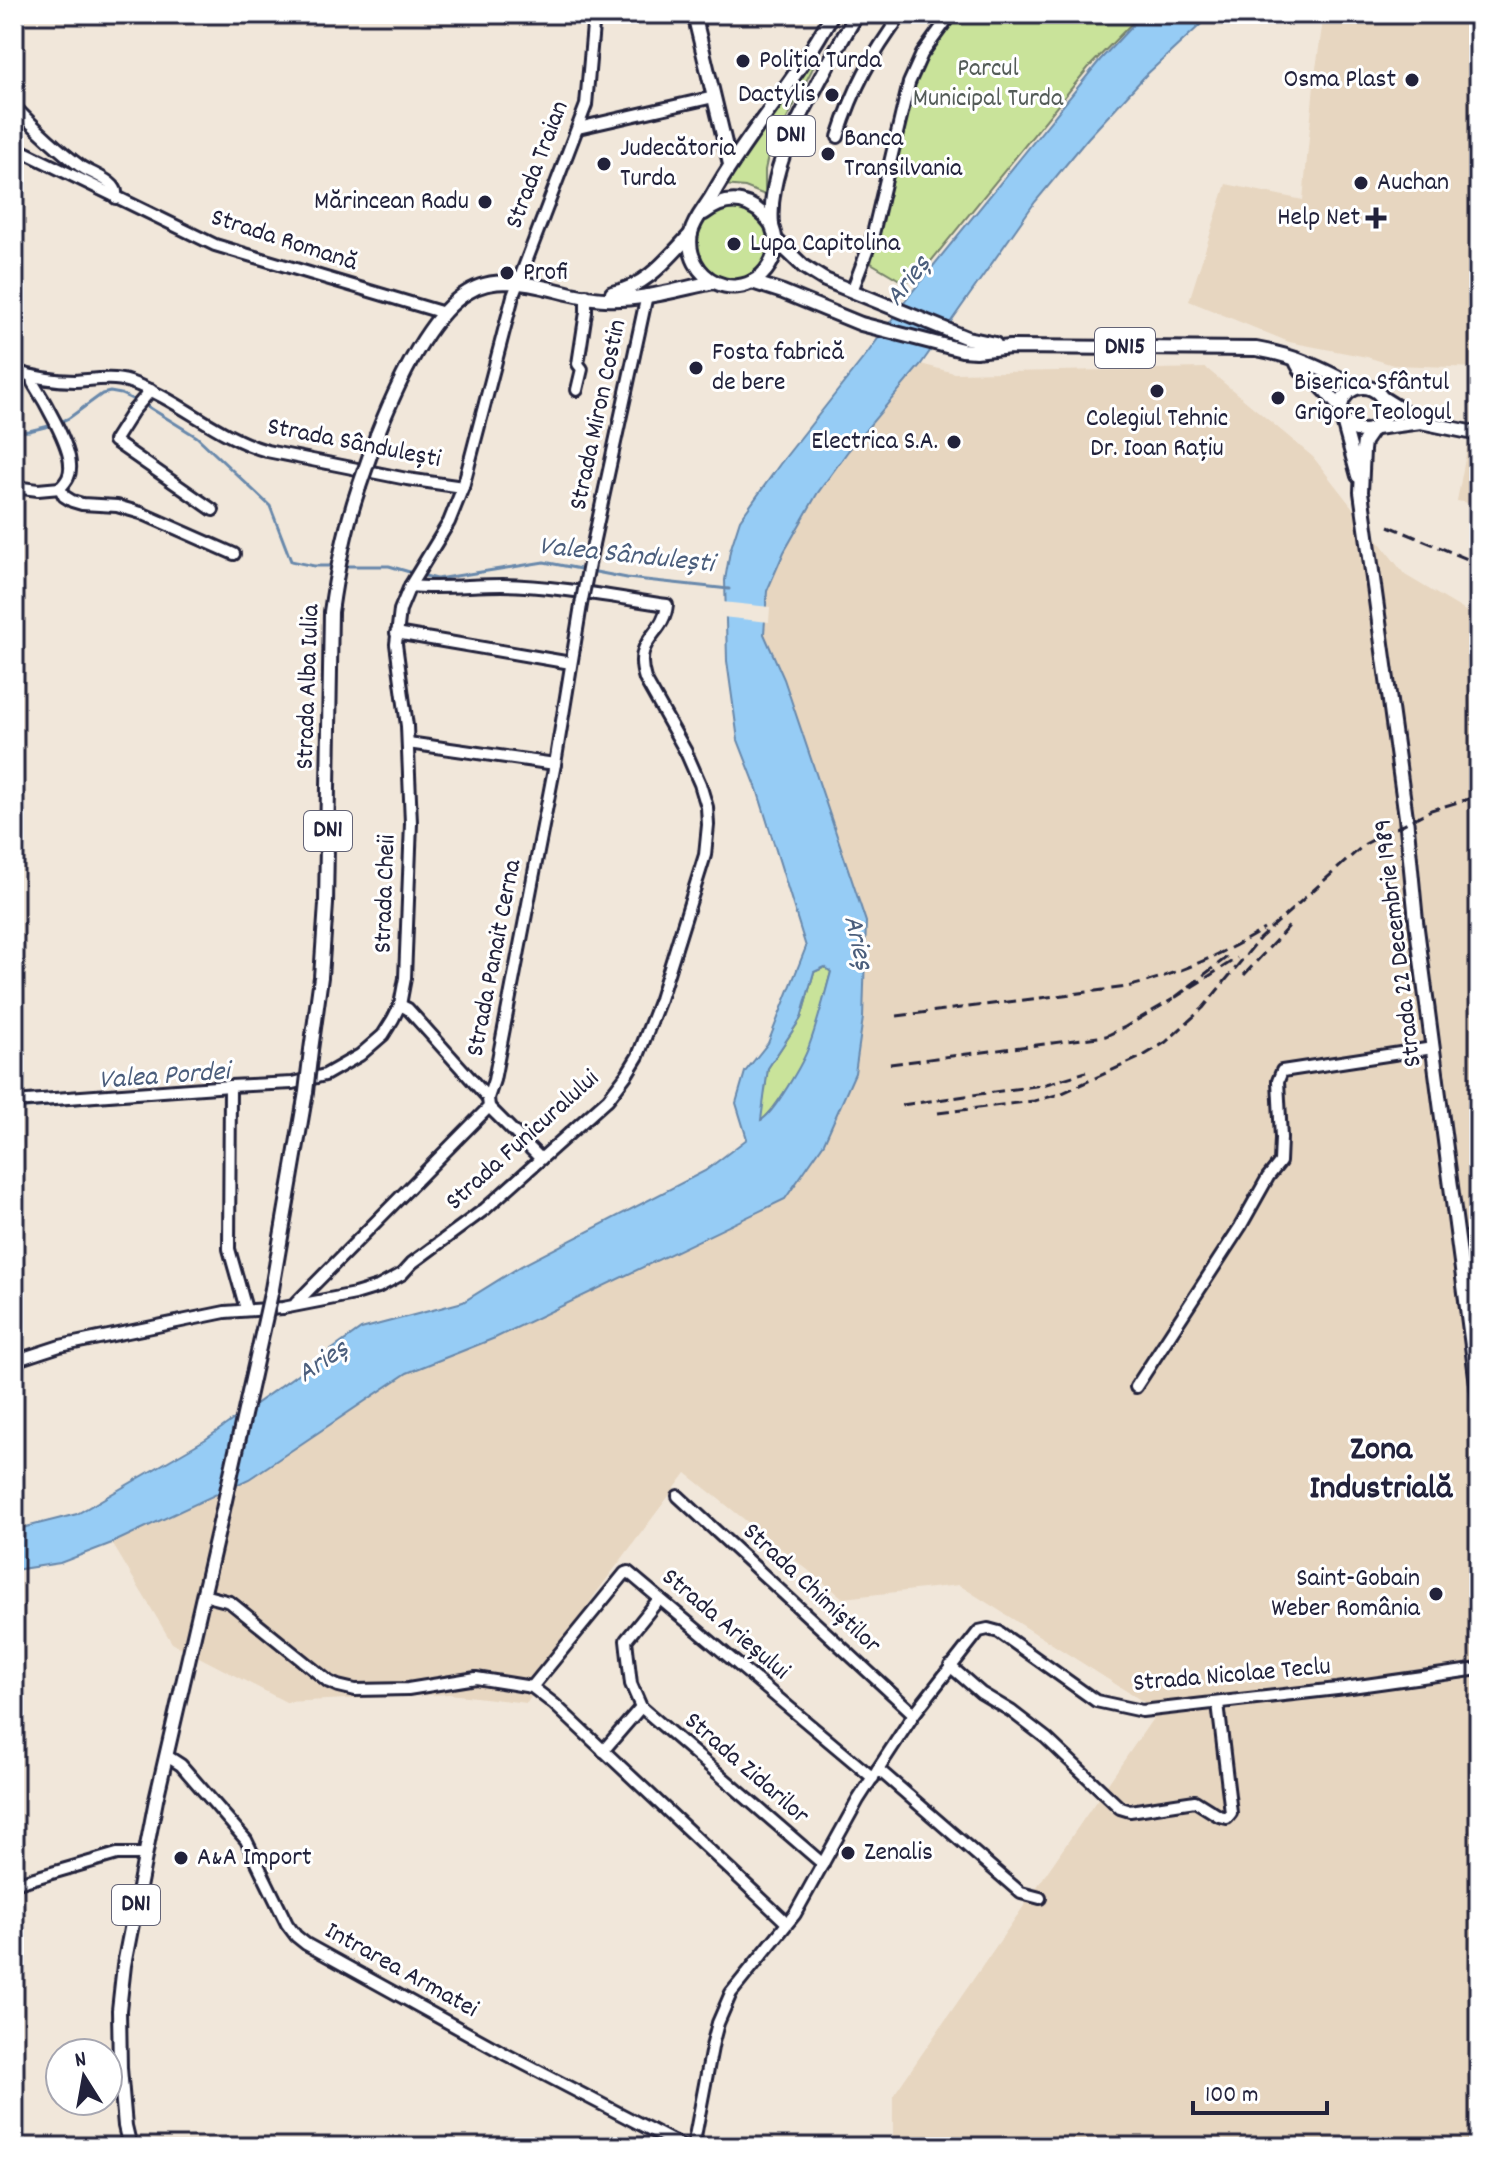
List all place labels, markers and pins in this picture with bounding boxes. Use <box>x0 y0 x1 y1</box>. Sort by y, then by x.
place label: Poliția Turda <box>759 43 882 80</box>
marker: Poliția Turda <box>734 52 752 70</box>
place label: Osma Plast <box>1283 62 1396 99</box>
marker: Osma Plast <box>1403 71 1421 89</box>
place label: Dactylis <box>738 77 816 114</box>
marker: Dactylis <box>823 86 841 104</box>
place label: Banca Transilvania <box>844 121 963 188</box>
place label: Judecătoria Turda <box>620 131 736 198</box>
marker: Banca Transilvania <box>819 145 837 163</box>
marker: Judecătoria Turda <box>595 155 613 173</box>
place label: Auchan <box>1377 165 1449 202</box>
marker: Auchan <box>1352 174 1370 192</box>
place label: Mărincean Radu <box>314 184 469 221</box>
marker: Mărincean Radu <box>476 193 494 211</box>
place label: Help Net <box>1277 200 1360 237</box>
marker: Help Net <box>1367 209 1385 227</box>
place label: Lupa Capitolina <box>750 226 901 263</box>
marker: Lupa Capitolina <box>725 235 743 253</box>
place label: Profi <box>523 255 568 292</box>
marker: Profi <box>498 264 516 282</box>
place label: Fosta fabrică de bere <box>712 335 844 402</box>
marker: Fosta fabrică de bere <box>687 359 705 377</box>
place label: Biserica Sfântul Grigore Teologul <box>1294 365 1451 432</box>
marker: Colegiul Tehnic Dr. Ioan Rațiu <box>1148 382 1166 400</box>
marker: Biserica Sfântul Grigore Teologul <box>1269 389 1287 407</box>
place label: Colegiul Tehnic Dr. Ioan Rațiu <box>1086 401 1228 468</box>
place label: Electrica S.A. <box>811 424 938 461</box>
marker: Electrica S.A. <box>945 433 963 451</box>
place label: Saint-Gobain Weber România <box>1271 1561 1421 1628</box>
marker: Saint-Gobain Weber România <box>1427 1585 1445 1603</box>
place label: Zenalis <box>864 1835 933 1872</box>
place label: A&A Import <box>197 1840 312 1877</box>
marker: Zenalis <box>839 1844 857 1862</box>
marker: A&A Import <box>172 1849 190 1867</box>

